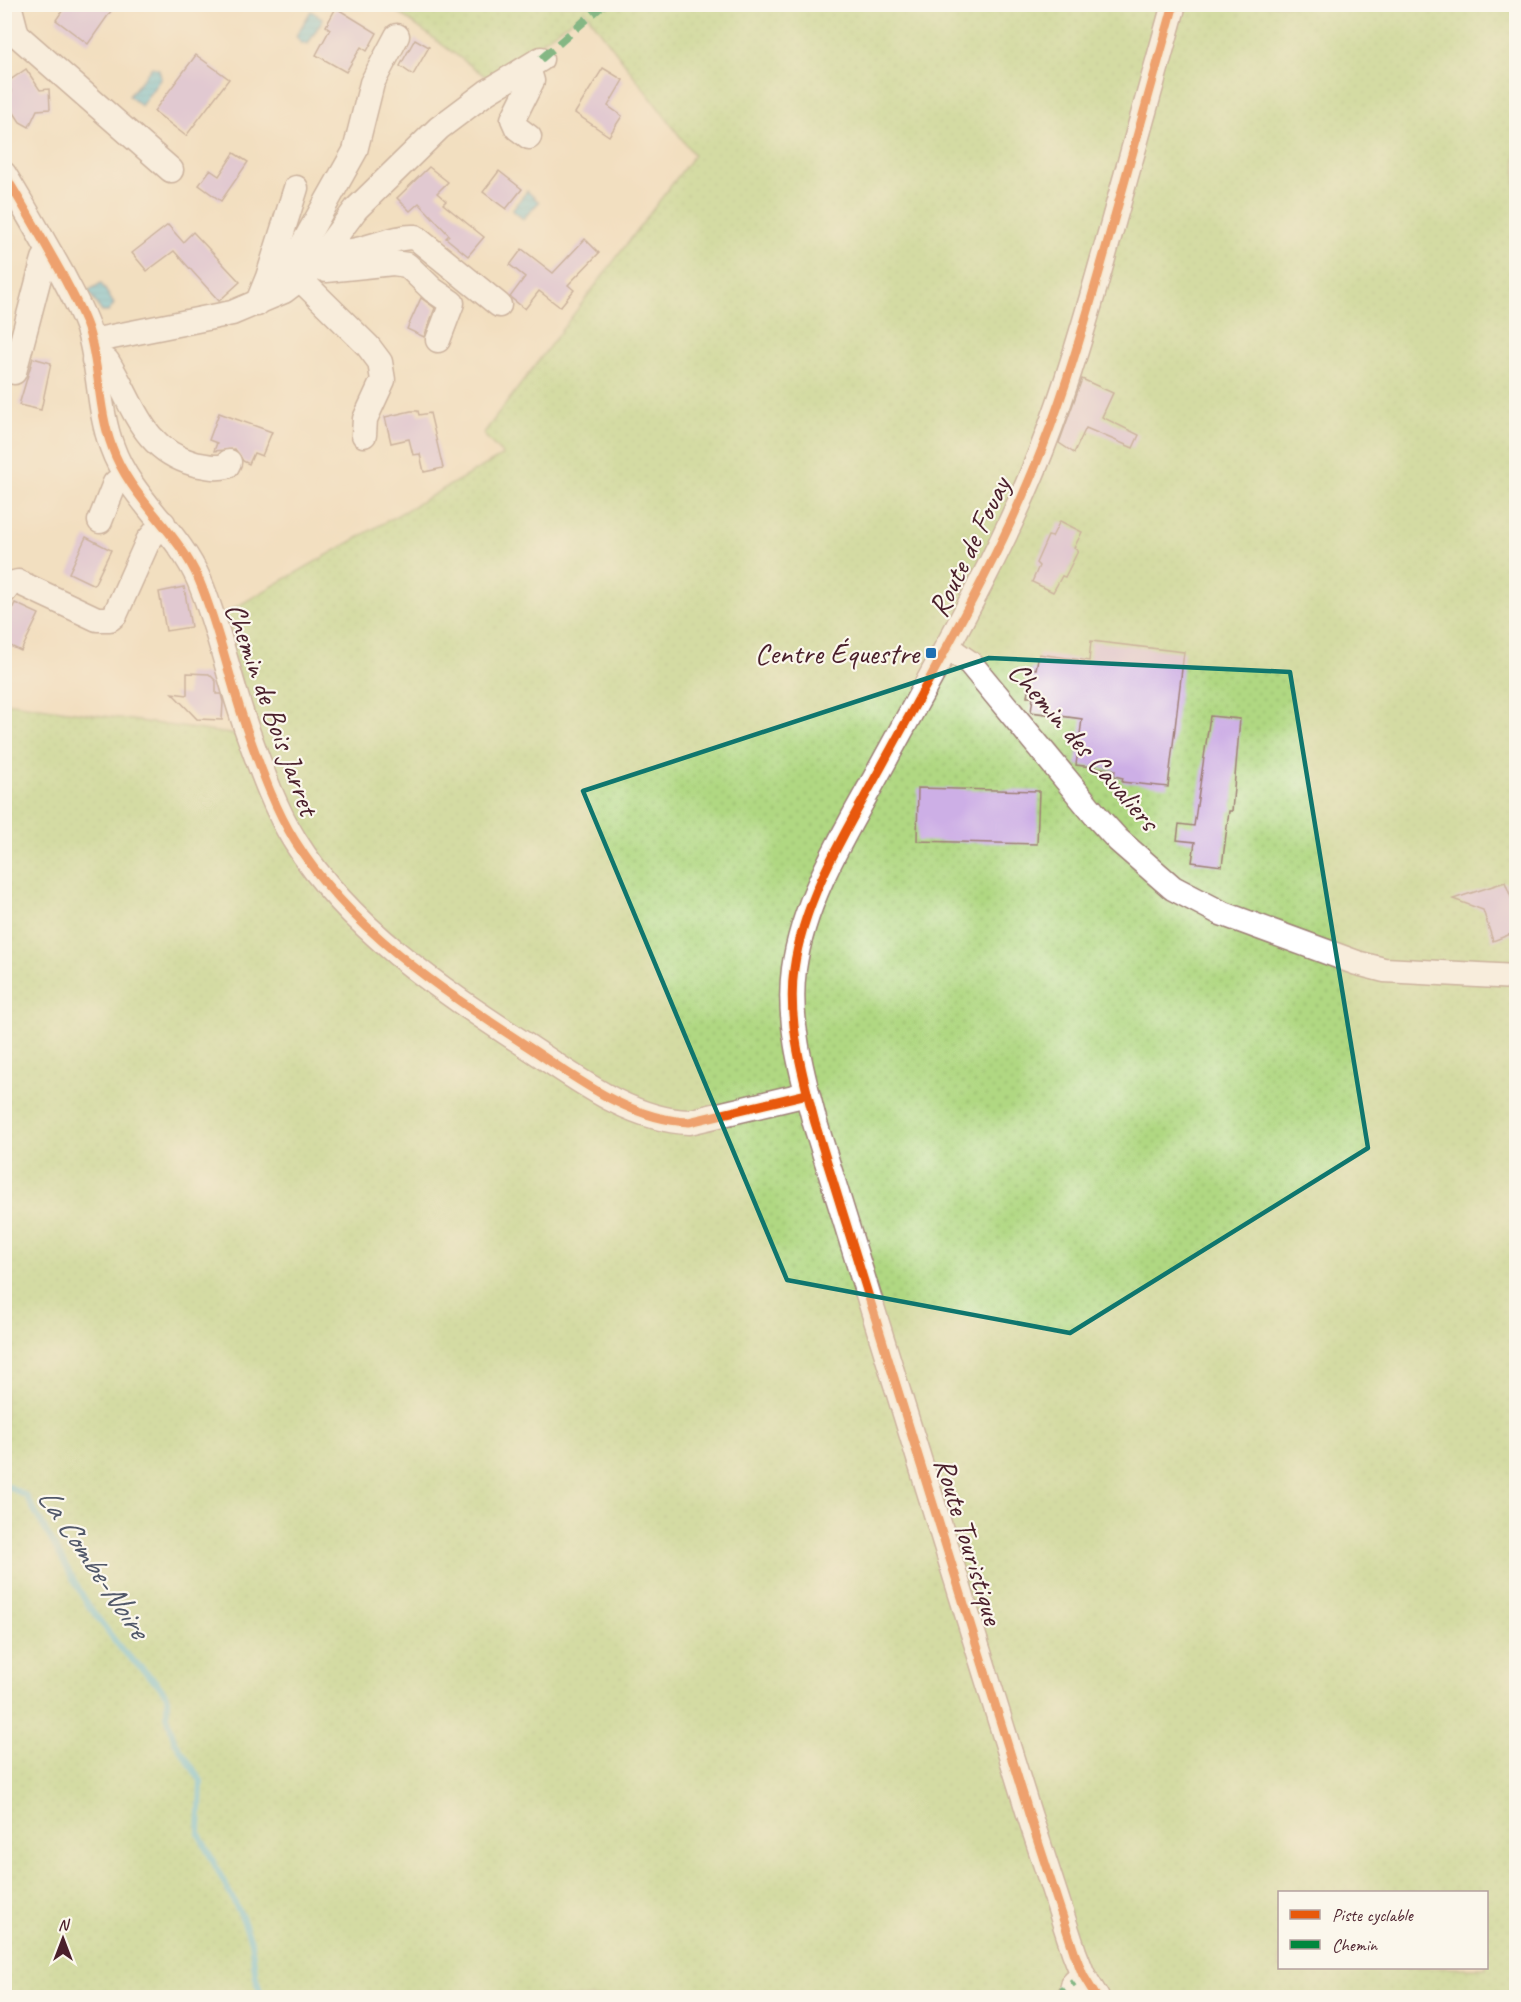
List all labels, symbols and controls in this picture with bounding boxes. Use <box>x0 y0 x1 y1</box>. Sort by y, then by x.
street label: Route de Fouay <box>919 468 1020 623</box>
street label: Chemin de Bois Jarret <box>216 598 329 823</box>
place label: Centre Équestre <box>755 634 921 672</box>
marker: Centre Équestre <box>924 646 938 660</box>
street label: Chemin des Cavaliers <box>1000 653 1170 841</box>
street label: Route Touristique <box>926 1453 1013 1631</box>
water label: La Combe-Noire <box>28 1479 162 1649</box>
legend <box>1278 1891 1488 1969</box>
text: Piste cyclable <box>1332 1904 1414 1926</box>
north arrow <box>33 1909 93 1969</box>
text: N <box>58 1915 71 1935</box>
text: Chemin <box>1332 1934 1378 1956</box>

